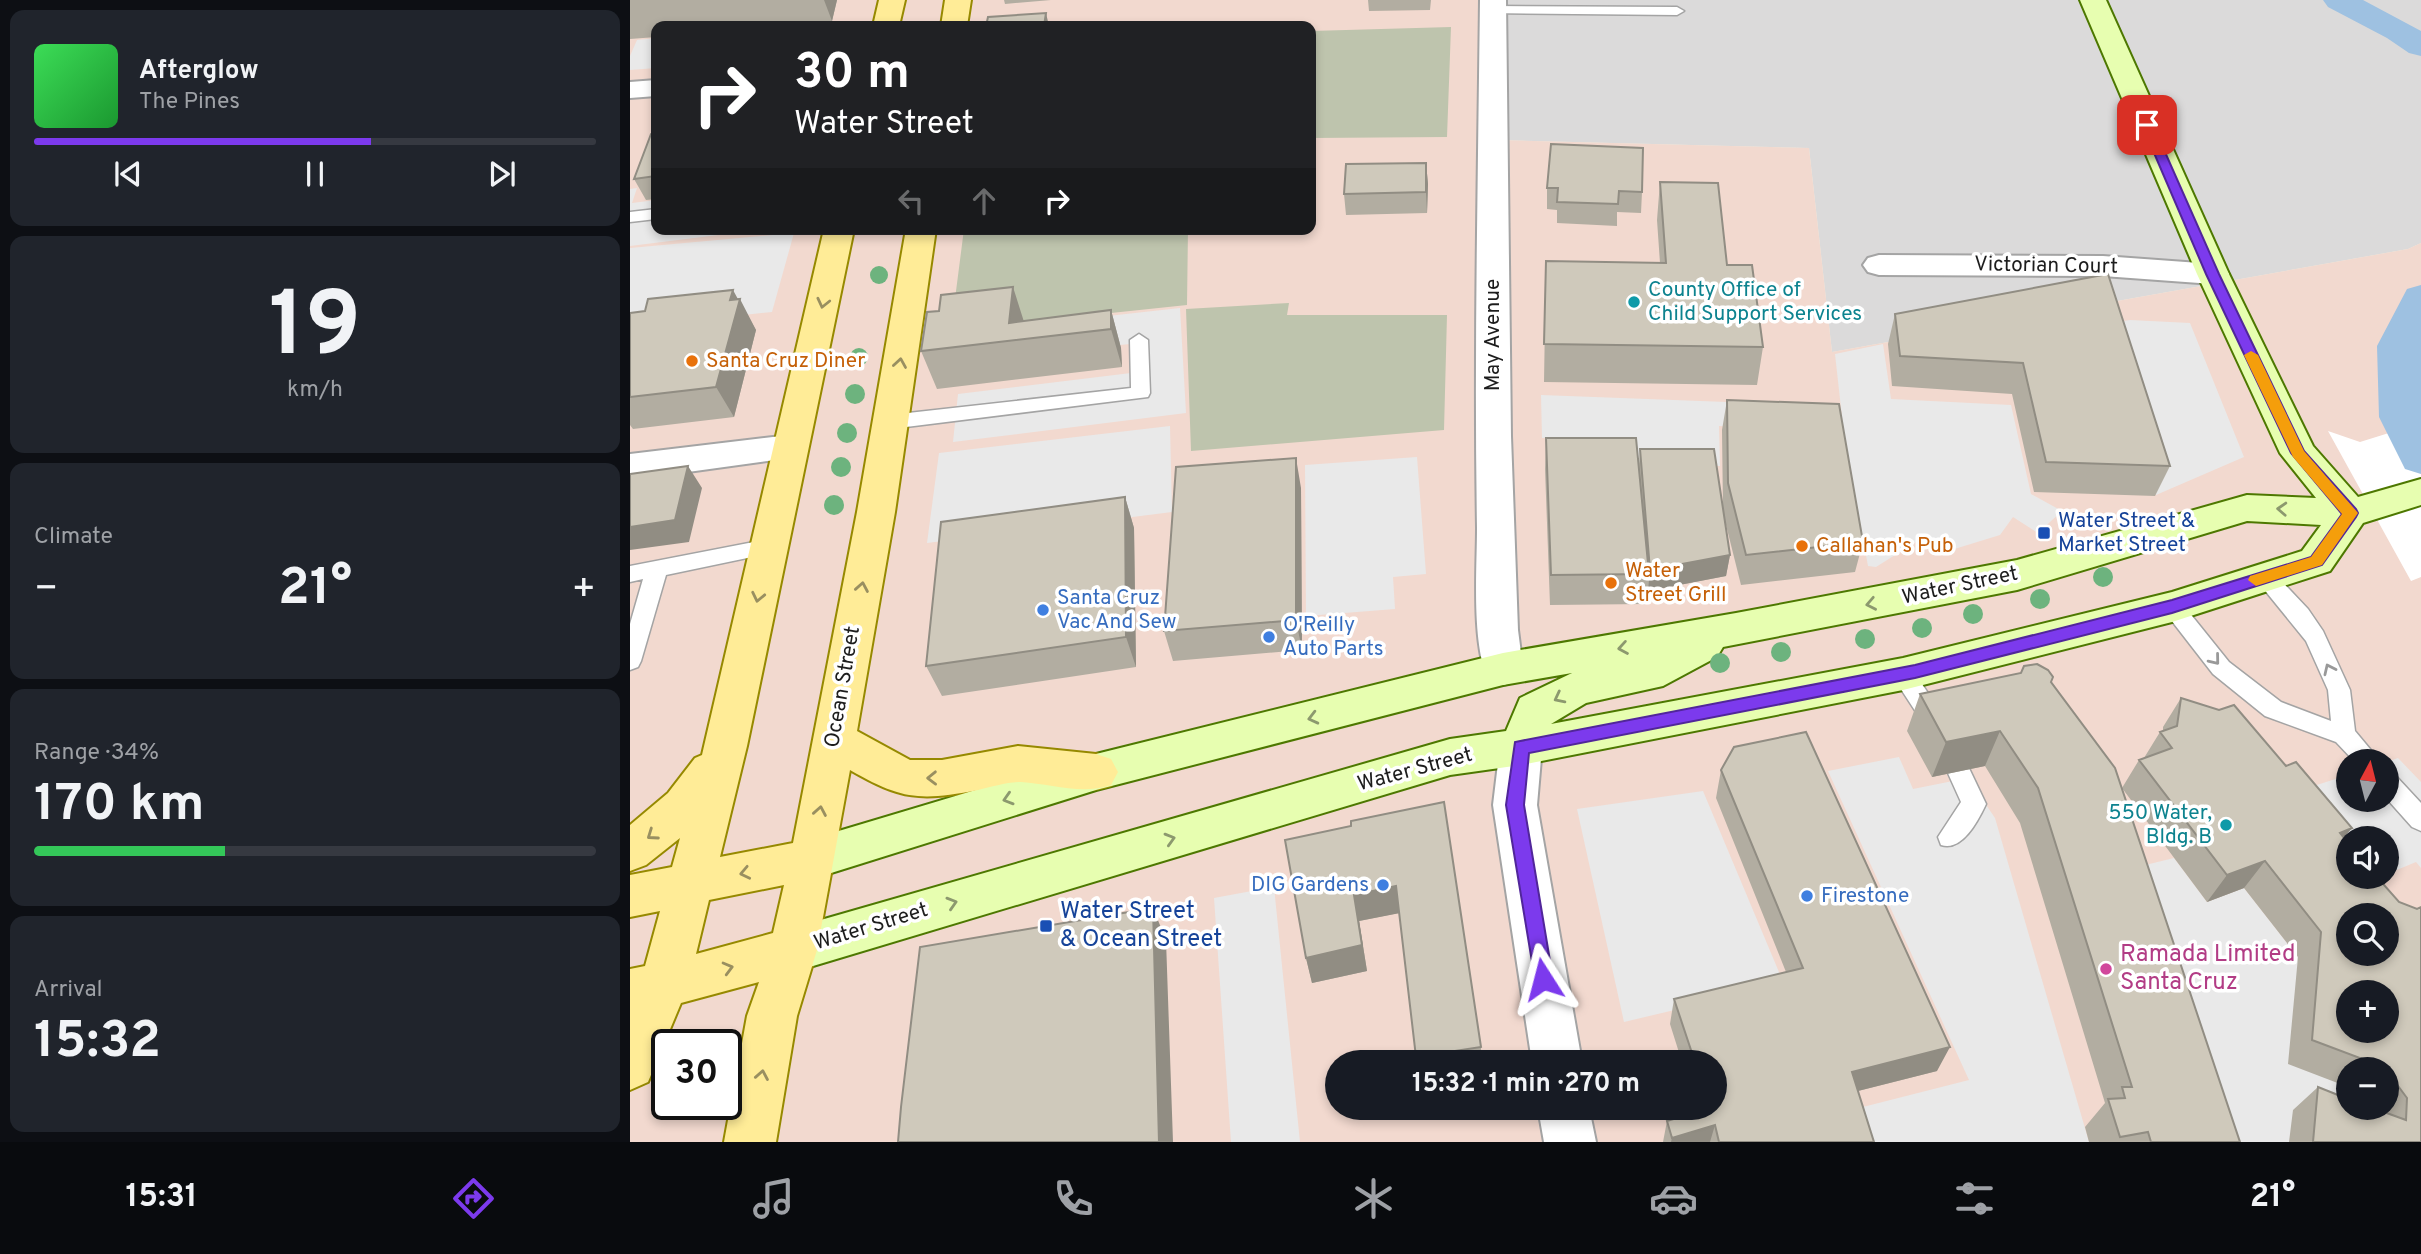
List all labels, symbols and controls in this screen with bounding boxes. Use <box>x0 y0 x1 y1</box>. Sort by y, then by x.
text: 30 m <box>794 44 910 106</box>
icon: right <box>679 49 770 140</box>
text: Afterglow <box>139 55 259 88</box>
text: The Pines <box>139 88 240 117</box>
pin <box>2117 95 2177 155</box>
text: Water Street <box>794 105 974 145</box>
icon: arrive <box>2128 106 2166 144</box>
icon: previous <box>109 155 147 193</box>
icon: pause <box>296 155 334 193</box>
icon: next <box>483 155 521 193</box>
icon: left <box>892 182 930 220</box>
icon: ahead <box>965 182 1003 220</box>
icon: right <box>1038 182 1076 220</box>
street label: Victorian Court <box>1974 251 2118 281</box>
text: 19 <box>269 273 361 388</box>
place label: County Office of Child Support Services <box>1648 277 1862 328</box>
street label: May Avenue <box>1480 279 1507 391</box>
marker: County Office of Child Support Services <box>1626 294 1642 310</box>
one-way arrow <box>816 297 831 309</box>
place label: Santa Cruz Diner <box>706 348 866 375</box>
marker: Santa Cruz Diner <box>684 353 700 369</box>
one-way arrow <box>892 357 907 369</box>
text: km/h <box>287 376 343 405</box>
one-way arrow <box>2277 501 2288 516</box>
place label: Water Street & Market Street <box>2058 508 2195 559</box>
text: Climate <box>34 523 113 552</box>
marker: Water Street & Market Street <box>2036 525 2052 541</box>
place label: Callahan's Pub <box>1816 533 1954 560</box>
marker: Callahan's Pub <box>1794 538 1810 554</box>
text: 21° <box>278 557 352 623</box>
place label: Water Street Grill <box>1625 558 1727 609</box>
street label: Water Street <box>1899 561 2021 611</box>
text: − <box>34 566 59 615</box>
text: + <box>571 566 596 615</box>
marker: Water Street Grill <box>1603 575 1619 591</box>
one-way arrow <box>853 581 868 593</box>
place label: Santa Cruz Vac And Sew <box>1057 585 1177 636</box>
one-way arrow <box>751 591 766 603</box>
one-way arrow <box>1865 595 1877 610</box>
marker: Santa Cruz Vac And Sew <box>1035 602 1051 618</box>
place label: O'Reilly Auto Parts <box>1283 612 1384 663</box>
street label: Ocean Street <box>819 624 867 750</box>
marker: O'Reilly Auto Parts <box>1261 629 1277 645</box>
one-way arrow <box>1617 640 1629 655</box>
one-way arrow <box>2206 653 2219 665</box>
one-way arrow <box>2323 664 2337 676</box>
one-way arrow <box>1554 689 1567 703</box>
one-way arrow <box>1307 710 1319 724</box>
text: Range · 34% <box>34 739 159 768</box>
street label: Water Street <box>1355 742 1475 798</box>
north arrow <box>2336 749 2399 812</box>
map controls <box>2336 749 2399 1120</box>
one-way arrow <box>926 770 937 786</box>
text: 170 km <box>34 773 205 839</box>
one-way arrow <box>1002 790 1014 805</box>
place label: 550 Water, Bldg. B <box>2109 800 2212 851</box>
one-way arrow <box>812 805 827 817</box>
marker: 550 Water, Bldg. B <box>2218 817 2234 833</box>
button: sound <box>2336 826 2399 889</box>
one-way arrow <box>647 827 660 839</box>
one-way arrow <box>1164 832 1176 847</box>
one-way arrow <box>739 865 751 880</box>
place label: DIG Gardens <box>1251 872 1369 899</box>
marker: DIG Gardens <box>1375 877 1391 893</box>
place label: Firestone <box>1821 883 1909 910</box>
marker: Firestone <box>1799 888 1815 904</box>
one-way arrow <box>946 896 958 911</box>
street label: Water Street <box>811 897 931 957</box>
place label: Water Street & Ocean Street <box>1060 897 1222 955</box>
button: search <box>2336 903 2399 966</box>
marker: Water Street & Ocean Street <box>1038 918 1054 934</box>
place label: Ramada Limited Santa Cruz <box>2120 940 2295 998</box>
position arrow <box>1506 942 1580 1016</box>
marker: Ramada Limited Santa Cruz <box>2098 961 2114 977</box>
one-way arrow <box>722 962 734 976</box>
text: Arrival <box>34 976 103 1005</box>
button: + <box>2336 980 2399 1043</box>
text: 15:32 <box>34 1010 161 1076</box>
speed limit sign: 30 <box>651 1029 742 1120</box>
button: − <box>2336 1057 2399 1120</box>
text: 15:32 · 1 min · 270 m <box>1412 1068 1640 1101</box>
one-way arrow <box>754 1069 769 1081</box>
icon: directions <box>449 1174 498 1223</box>
icon: music <box>749 1174 798 1223</box>
icon: phone <box>1049 1174 1098 1223</box>
icon: climate <box>1349 1174 1398 1223</box>
icon: car <box>1649 1174 1698 1223</box>
icon: filters <box>1950 1174 1999 1223</box>
text: 15:31 <box>126 1178 198 1218</box>
text: 21° <box>2250 1178 2295 1218</box>

